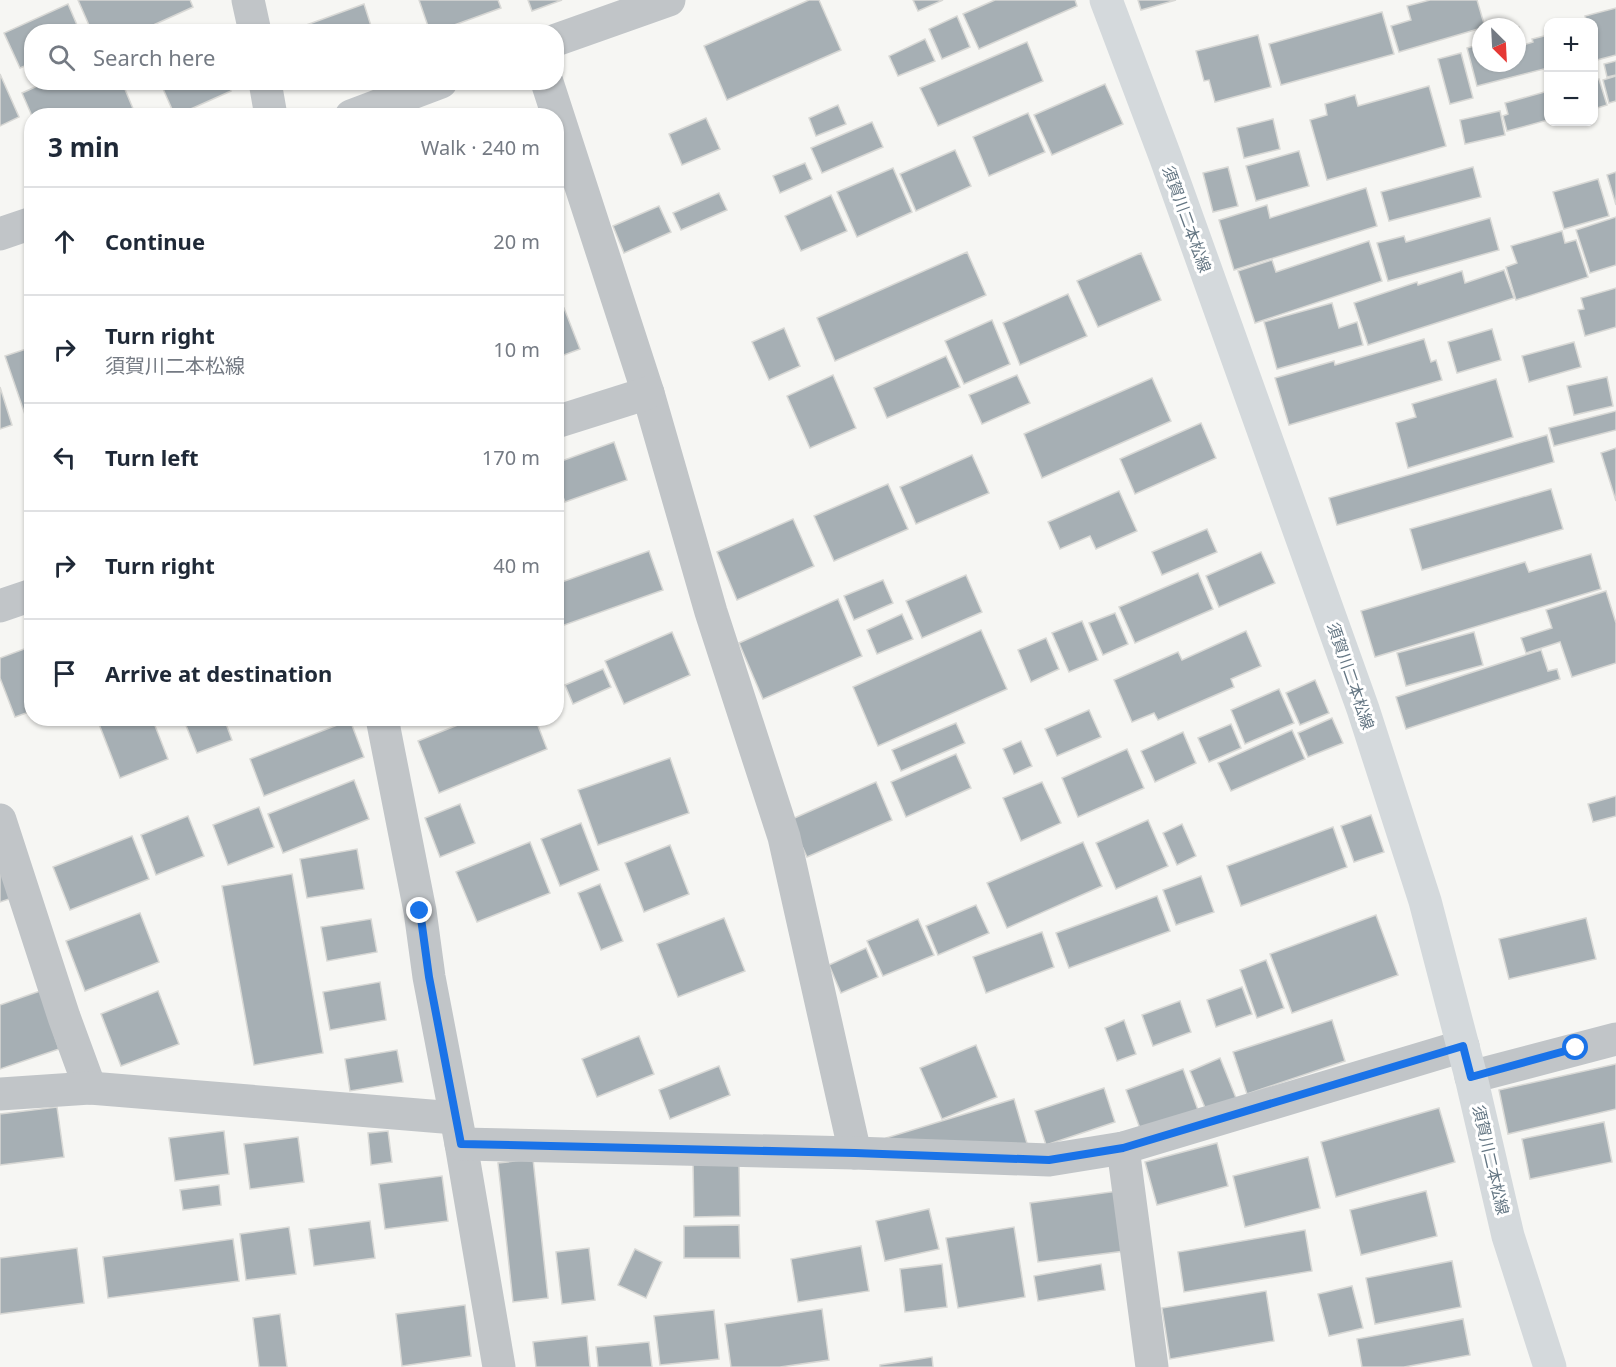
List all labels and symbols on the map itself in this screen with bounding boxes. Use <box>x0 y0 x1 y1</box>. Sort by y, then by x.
north arrow <box>1472 18 1526 72</box>
street label: 須賀川二本松線 <box>1158 163 1216 275</box>
street label: 須賀川二本松線 <box>1322 619 1380 733</box>
route end <box>406 897 432 923</box>
route start <box>1562 1034 1588 1060</box>
street label: 須賀川二本松線 <box>1468 1103 1514 1217</box>

